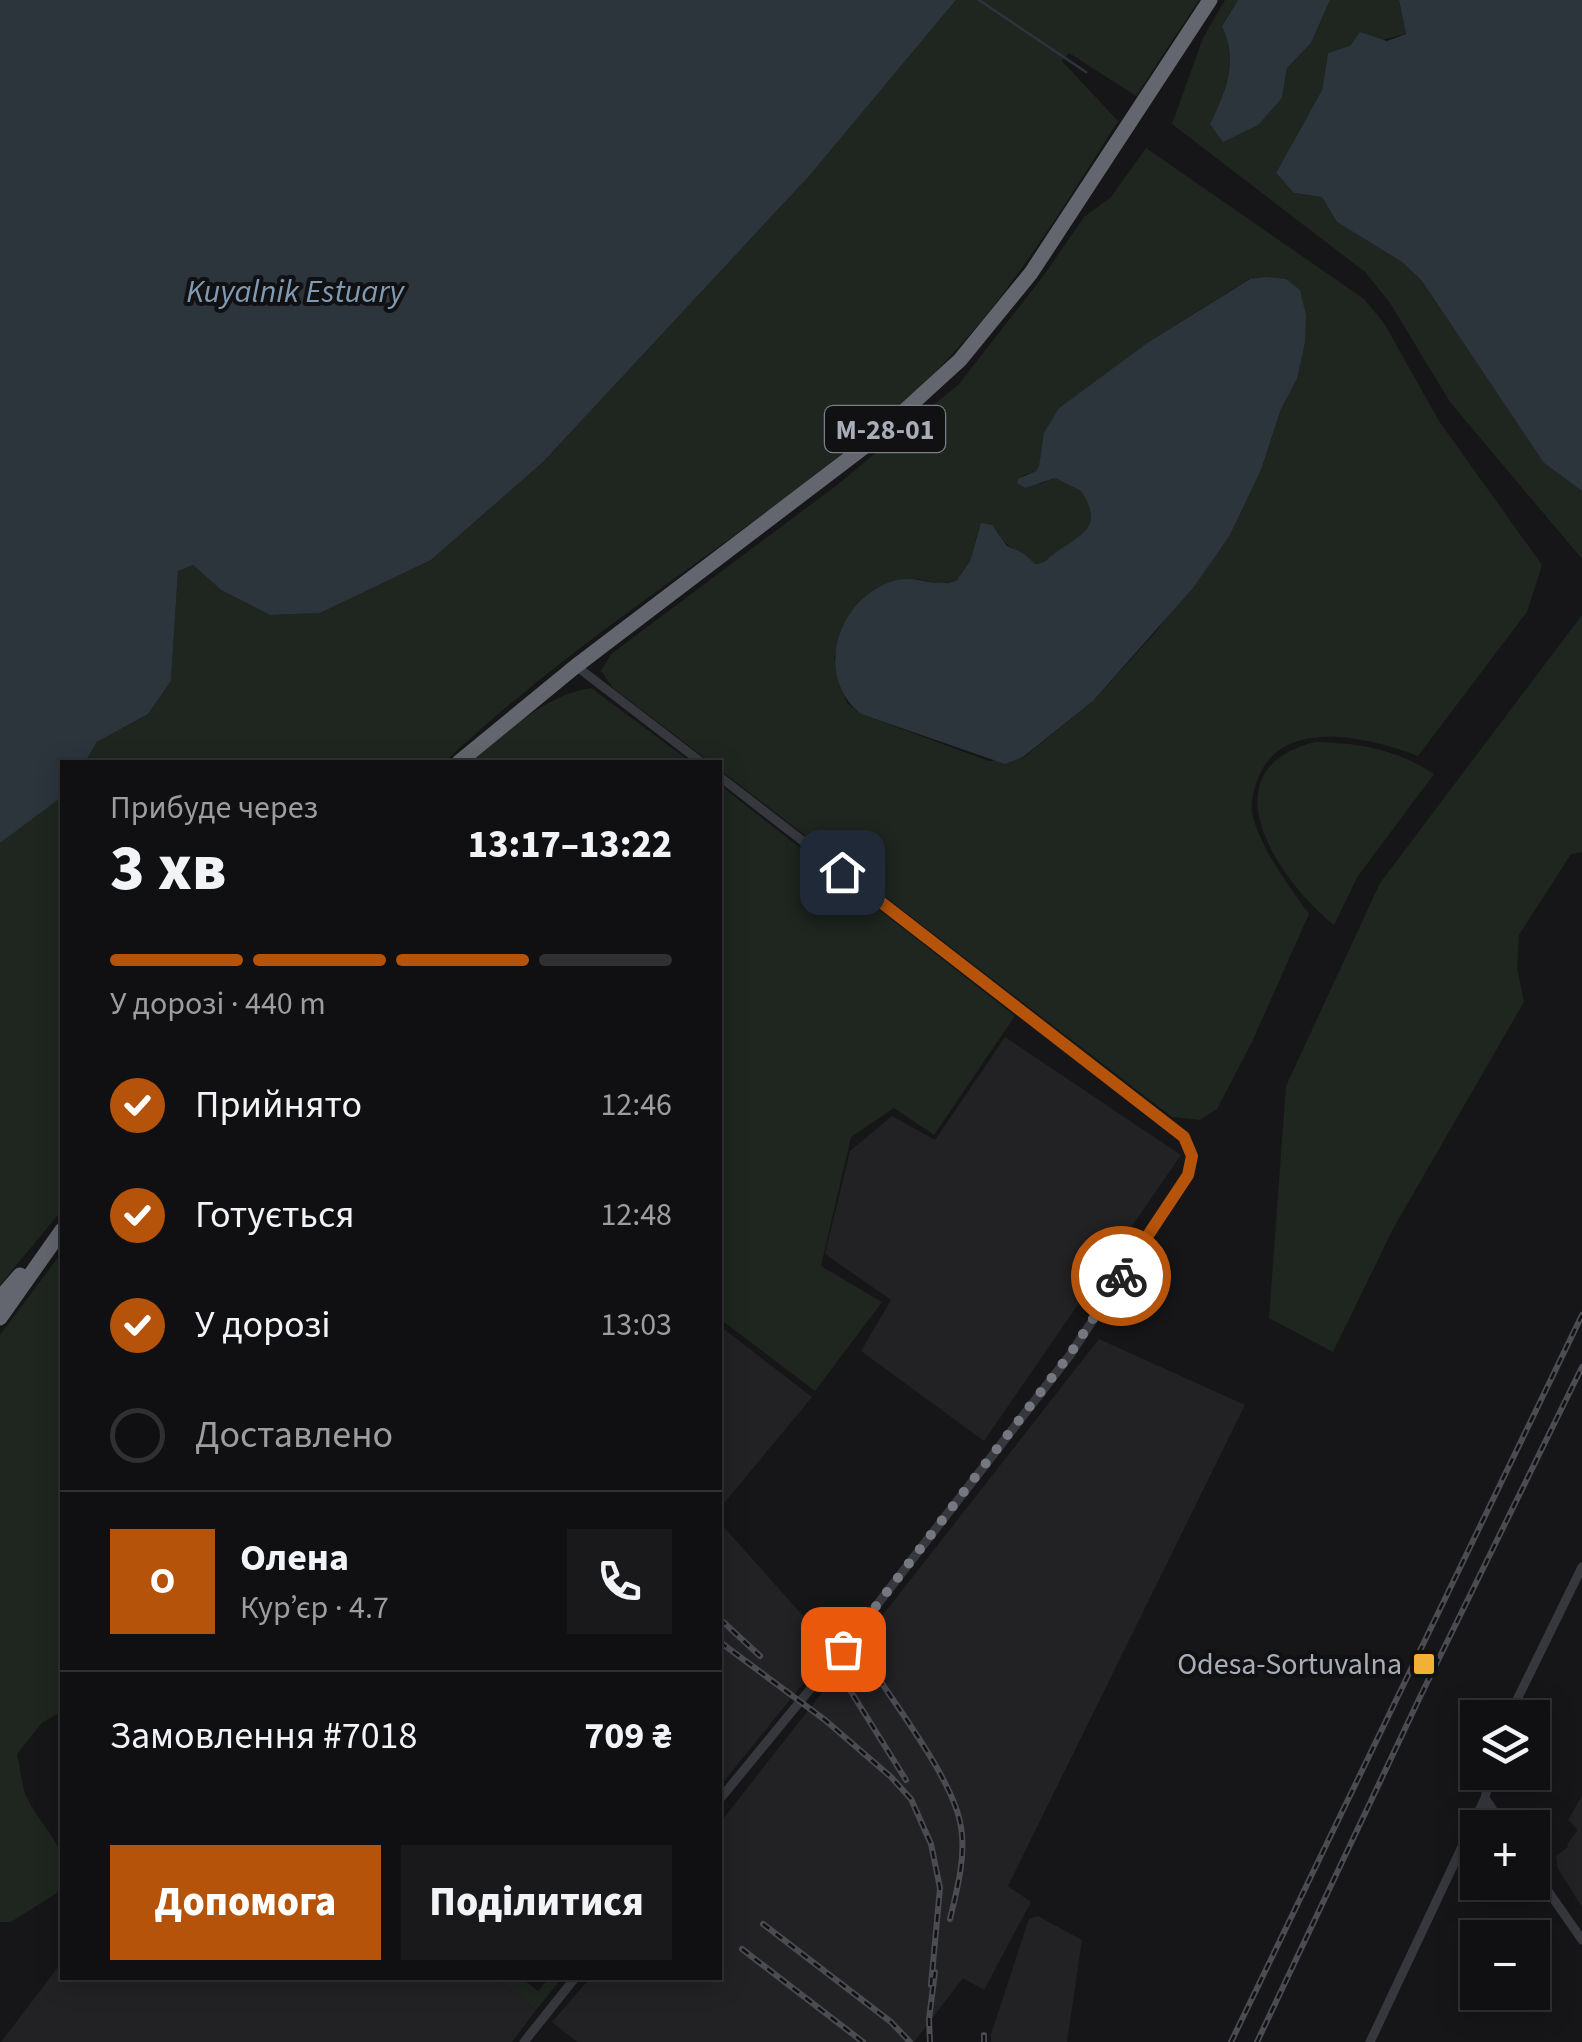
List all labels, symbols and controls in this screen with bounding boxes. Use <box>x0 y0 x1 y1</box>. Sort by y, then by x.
water label: Kuyalnik Estuary <box>186 269 405 315</box>
road number: М-28-01 <box>825 406 945 452</box>
text: Прибуде через <box>110 785 318 831</box>
text: 13:17–13:22 <box>468 818 672 872</box>
text: 3 хв <box>110 822 227 915</box>
pin <box>800 830 885 915</box>
icon: home <box>815 845 870 900</box>
text: У дорозі · 440 m <box>110 981 326 1027</box>
icon: check <box>110 1078 165 1133</box>
text: Прийнято <box>195 1078 362 1132</box>
text: 12:46 <box>600 1082 672 1128</box>
icon: check <box>110 1188 165 1243</box>
text: Готується <box>195 1188 355 1242</box>
text: 12:48 <box>600 1192 672 1238</box>
courier <box>1071 1226 1171 1326</box>
icon: bike <box>1094 1249 1149 1304</box>
icon: check <box>110 1298 165 1353</box>
text: У дорозі <box>195 1298 331 1352</box>
text: 13:03 <box>600 1302 672 1348</box>
text: Доставлено <box>195 1408 393 1462</box>
button: phone <box>567 1529 672 1634</box>
text: Олена <box>240 1531 349 1585</box>
text: О <box>150 1554 176 1608</box>
text: Кур’єр · 4.7 <box>240 1585 389 1631</box>
pin <box>801 1607 886 1692</box>
icon: bag <box>816 1622 871 1677</box>
place label: Odesa-Sortuvalna <box>1177 1643 1402 1686</box>
marker: Odesa-Sortuvalna <box>1411 1651 1437 1677</box>
map controls <box>1460 1700 1550 2010</box>
button: layers <box>1460 1700 1550 1790</box>
text: Замовлення #7018 <box>110 1709 417 1763</box>
text: 709 ₴ <box>584 1709 672 1763</box>
button: + <box>1460 1810 1550 1900</box>
button: Допомога <box>110 1845 381 1960</box>
button: Поділитися <box>401 1845 672 1960</box>
button: − <box>1460 1920 1550 2010</box>

